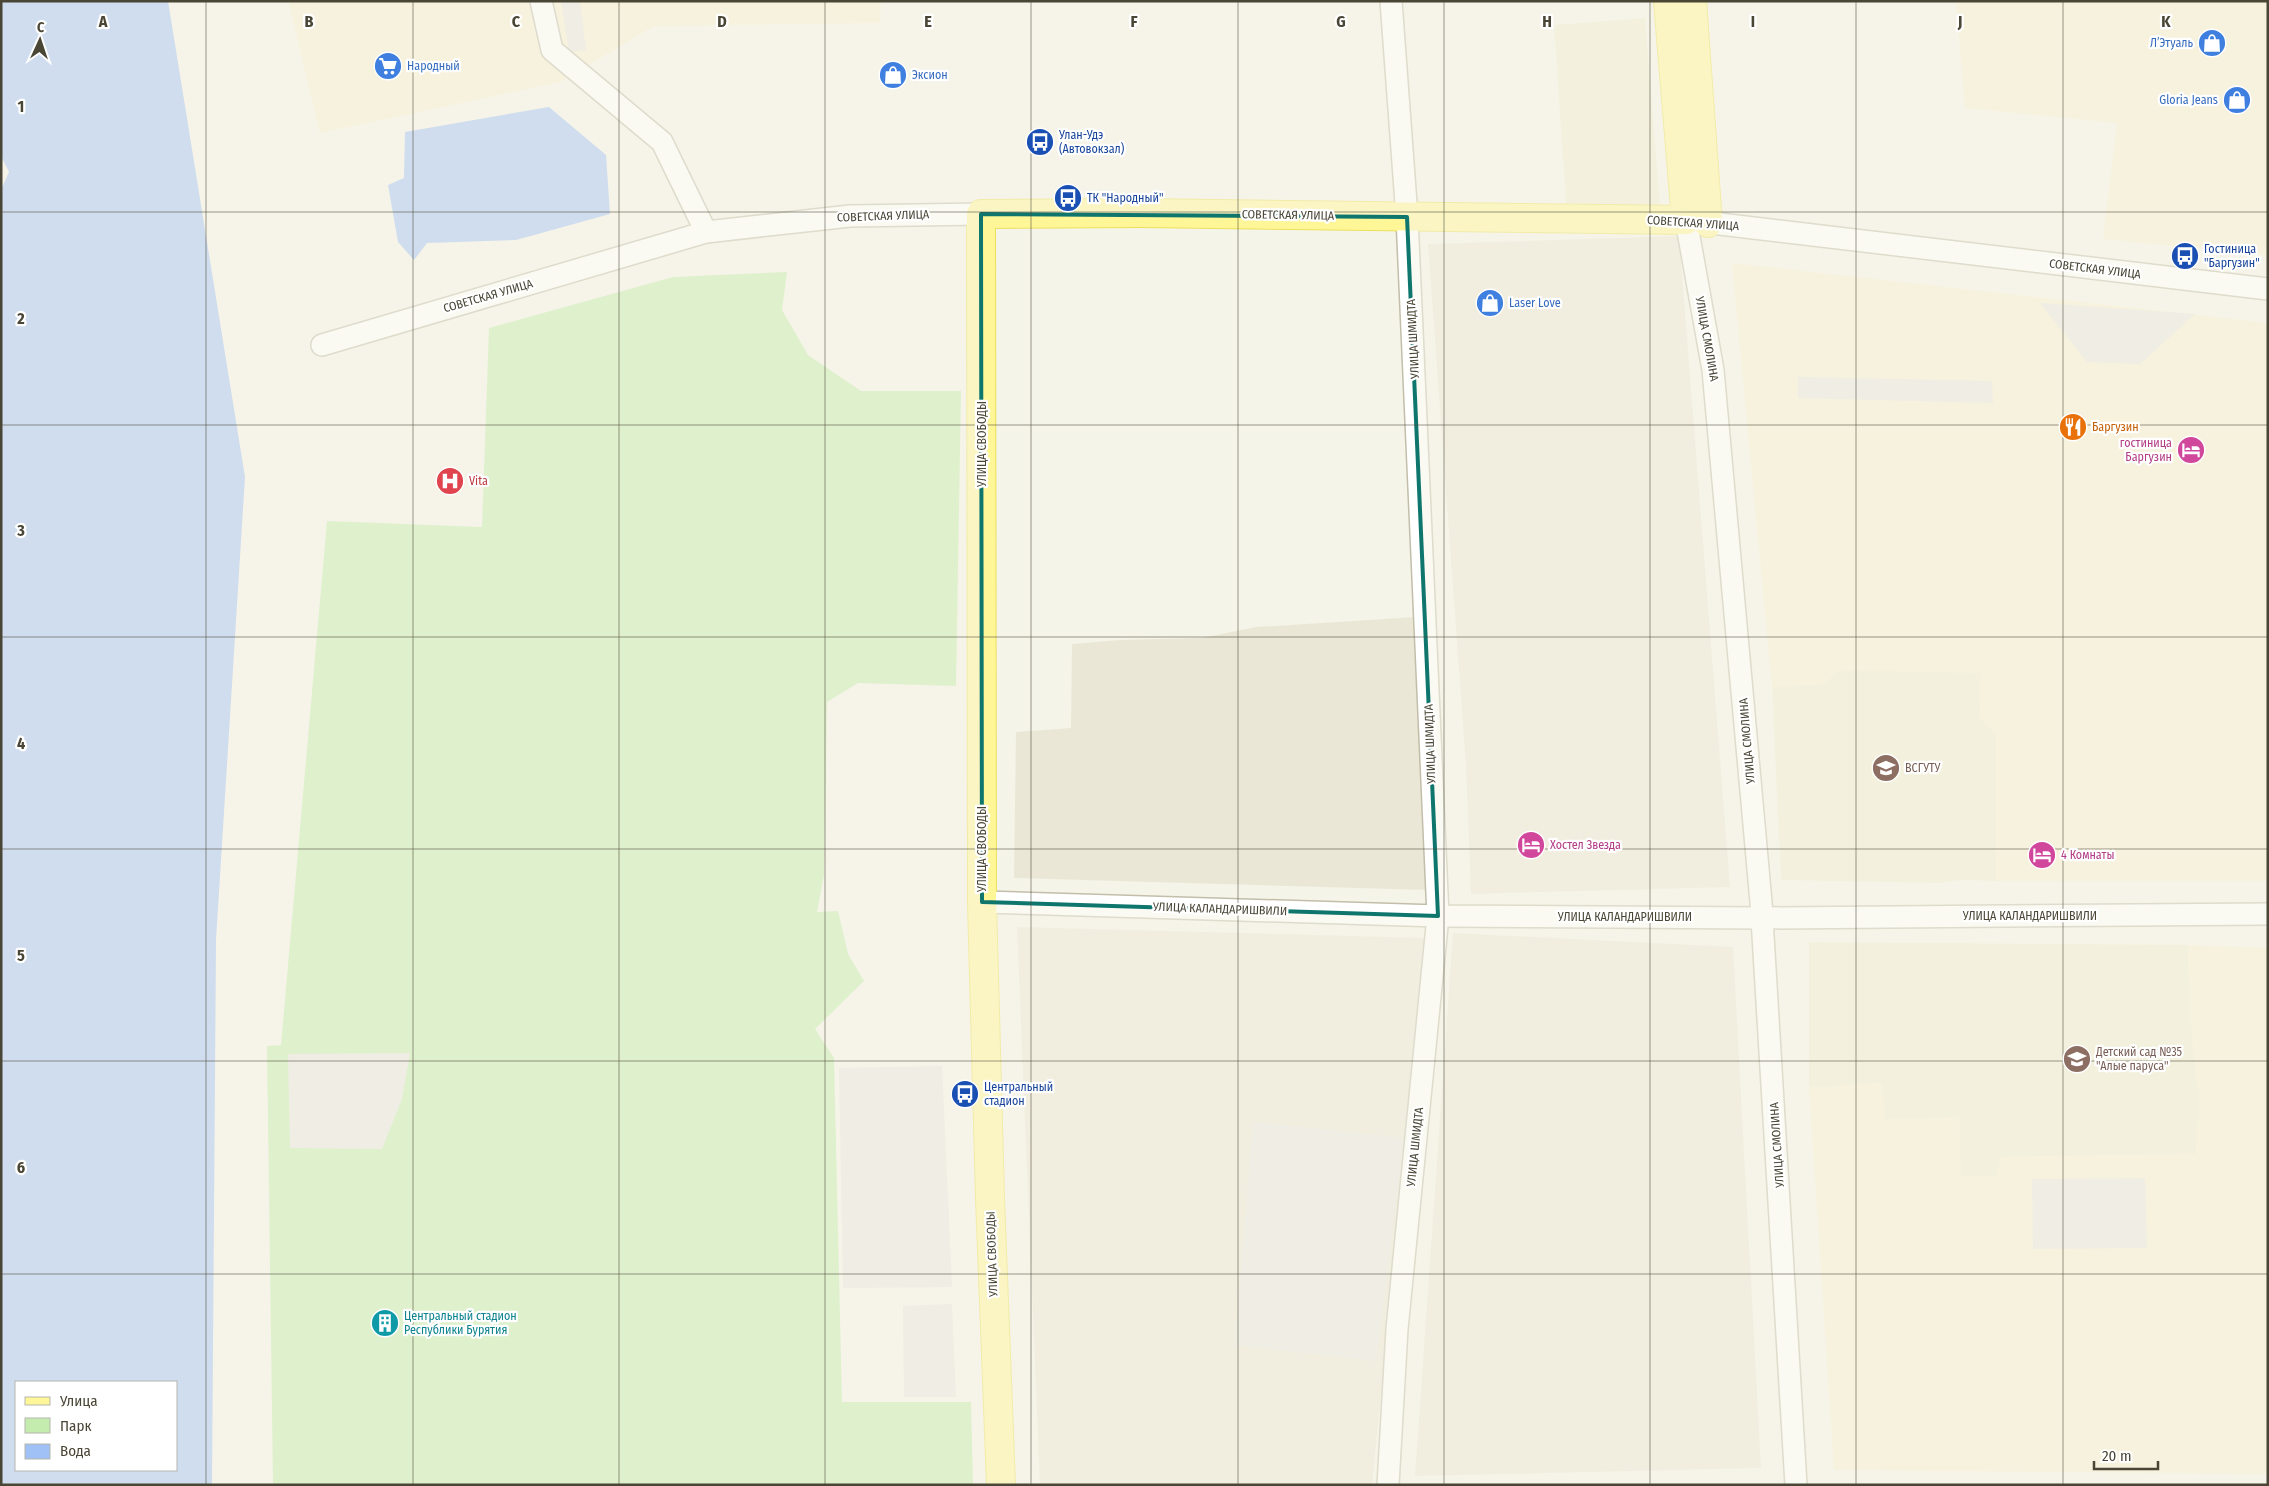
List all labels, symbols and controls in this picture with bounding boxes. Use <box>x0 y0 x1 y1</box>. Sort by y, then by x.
text: A <box>98 12 108 31</box>
text: B <box>305 12 314 31</box>
text: C <box>512 12 521 31</box>
text: D <box>717 12 727 31</box>
text: E <box>924 12 932 31</box>
text: F <box>1130 12 1138 31</box>
text: G <box>1336 12 1346 31</box>
text: H <box>1542 12 1552 31</box>
text: I <box>1751 12 1755 31</box>
text: J <box>1957 12 1962 31</box>
text: K <box>2161 12 2171 31</box>
north arrow <box>15 15 65 65</box>
text: С <box>37 19 45 36</box>
shop icon: Л’Этуаль <box>2197 28 2227 58</box>
place label: Л’Этуаль <box>2150 36 2193 50</box>
supermarket icon: Народный <box>373 51 403 81</box>
place label: Народный <box>407 59 460 73</box>
shop icon: Эксион <box>878 60 908 90</box>
place label: Эксион <box>912 68 948 82</box>
shop icon: Gloria Jeans <box>2222 85 2252 115</box>
place label: Gloria Jeans <box>2159 93 2218 107</box>
text: 1 <box>18 97 24 116</box>
bus stop icon: Улан-Удэ (Автовокзал) <box>1025 127 1055 157</box>
place label: Улан-Удэ (Автовокзал) <box>1058 128 1125 156</box>
bus stop icon: ТК "Народный" <box>1053 183 1083 213</box>
place label: ТК "Народный" <box>1087 191 1163 205</box>
street label: СОВЕТСКАЯ УЛИЦА <box>837 207 930 225</box>
street label: СОВЕТСКАЯ УЛИЦА <box>1242 207 1335 223</box>
street label: СОВЕТСКАЯ УЛИЦА <box>1646 213 1740 233</box>
bus stop icon: Гостиница "Баргузин" <box>2170 241 2200 271</box>
place label: Гостиница "Баргузин" <box>2204 242 2260 270</box>
street label: СОВЕТСКАЯ УЛИЦА <box>2048 256 2142 282</box>
street label: СОВЕТСКАЯ УЛИЦА <box>442 276 535 315</box>
shop icon: Laser Love <box>1475 288 1505 318</box>
street label: УЛИЦА СМОЛИНА <box>1692 294 1721 383</box>
place label: Laser Love <box>1509 296 1561 310</box>
street label: УЛИЦА ШМИДТА <box>1404 298 1422 380</box>
text: 2 <box>16 309 25 328</box>
street label: УЛИЦА СВОБОДЫ <box>975 401 989 488</box>
restaurant icon: Баргузин <box>2058 412 2088 442</box>
place label: Баргузин <box>2092 420 2139 434</box>
hotel icon: гостиница Баргузин <box>2176 435 2206 465</box>
place label: гостиница Баргузин <box>2120 436 2172 464</box>
hospital icon: Vita <box>435 466 465 496</box>
place label: Vita <box>469 474 488 488</box>
text: 3 <box>16 521 25 540</box>
street label: УЛИЦА СМОЛИНА <box>1736 697 1758 785</box>
street label: УЛИЦА ШМИДТА <box>1422 703 1438 785</box>
text: 4 <box>17 734 25 753</box>
school or university icon: ВСГУТУ <box>1871 753 1901 783</box>
place label: ВСГУТУ <box>1905 761 1941 775</box>
street label: УЛИЦА СВОБОДЫ <box>975 806 989 893</box>
hotel icon: Хостел Звезда <box>1516 830 1546 860</box>
place label: Хостел Звезда <box>1550 838 1621 852</box>
hotel icon: 4 Комнаты <box>2027 840 2057 870</box>
place label: 4 Комнаты <box>2061 848 2114 862</box>
street label: УЛИЦА КАЛАНДАРИШВИЛИ <box>1152 900 1287 918</box>
street label: УЛИЦА КАЛАНДАРИШВИЛИ <box>1962 909 2097 923</box>
street label: УЛИЦА КАЛАНДАРИШВИЛИ <box>1557 910 1692 924</box>
text: 5 <box>17 946 25 965</box>
school or university icon: Детский сад №35 "Алые паруса" <box>2062 1044 2092 1074</box>
place label: Детский сад №35 "Алые паруса" <box>2095 1045 2183 1073</box>
bus stop icon: Центральный стадион <box>950 1079 980 1109</box>
place label: Центральный стадион <box>984 1080 1053 1108</box>
street label: УЛИЦА СМОЛИНА <box>1767 1101 1787 1189</box>
street label: УЛИЦА ШМИДТА <box>1404 1106 1426 1188</box>
text: 6 <box>17 1158 25 1177</box>
street label: УЛИЦА СВОБОДЫ <box>984 1211 1001 1298</box>
building icon: Центральный стадион Республики Бурятия <box>370 1308 400 1338</box>
place label: Центральный стадион Республики Бурятия <box>404 1309 517 1337</box>
legend <box>15 1381 178 1471</box>
text: Улица <box>59 1392 98 1410</box>
text: Парк <box>60 1417 91 1435</box>
scale bar <box>2094 1438 2158 1470</box>
text: Вода <box>60 1442 91 1460</box>
text: 20 m <box>2102 1447 2132 1465</box>

